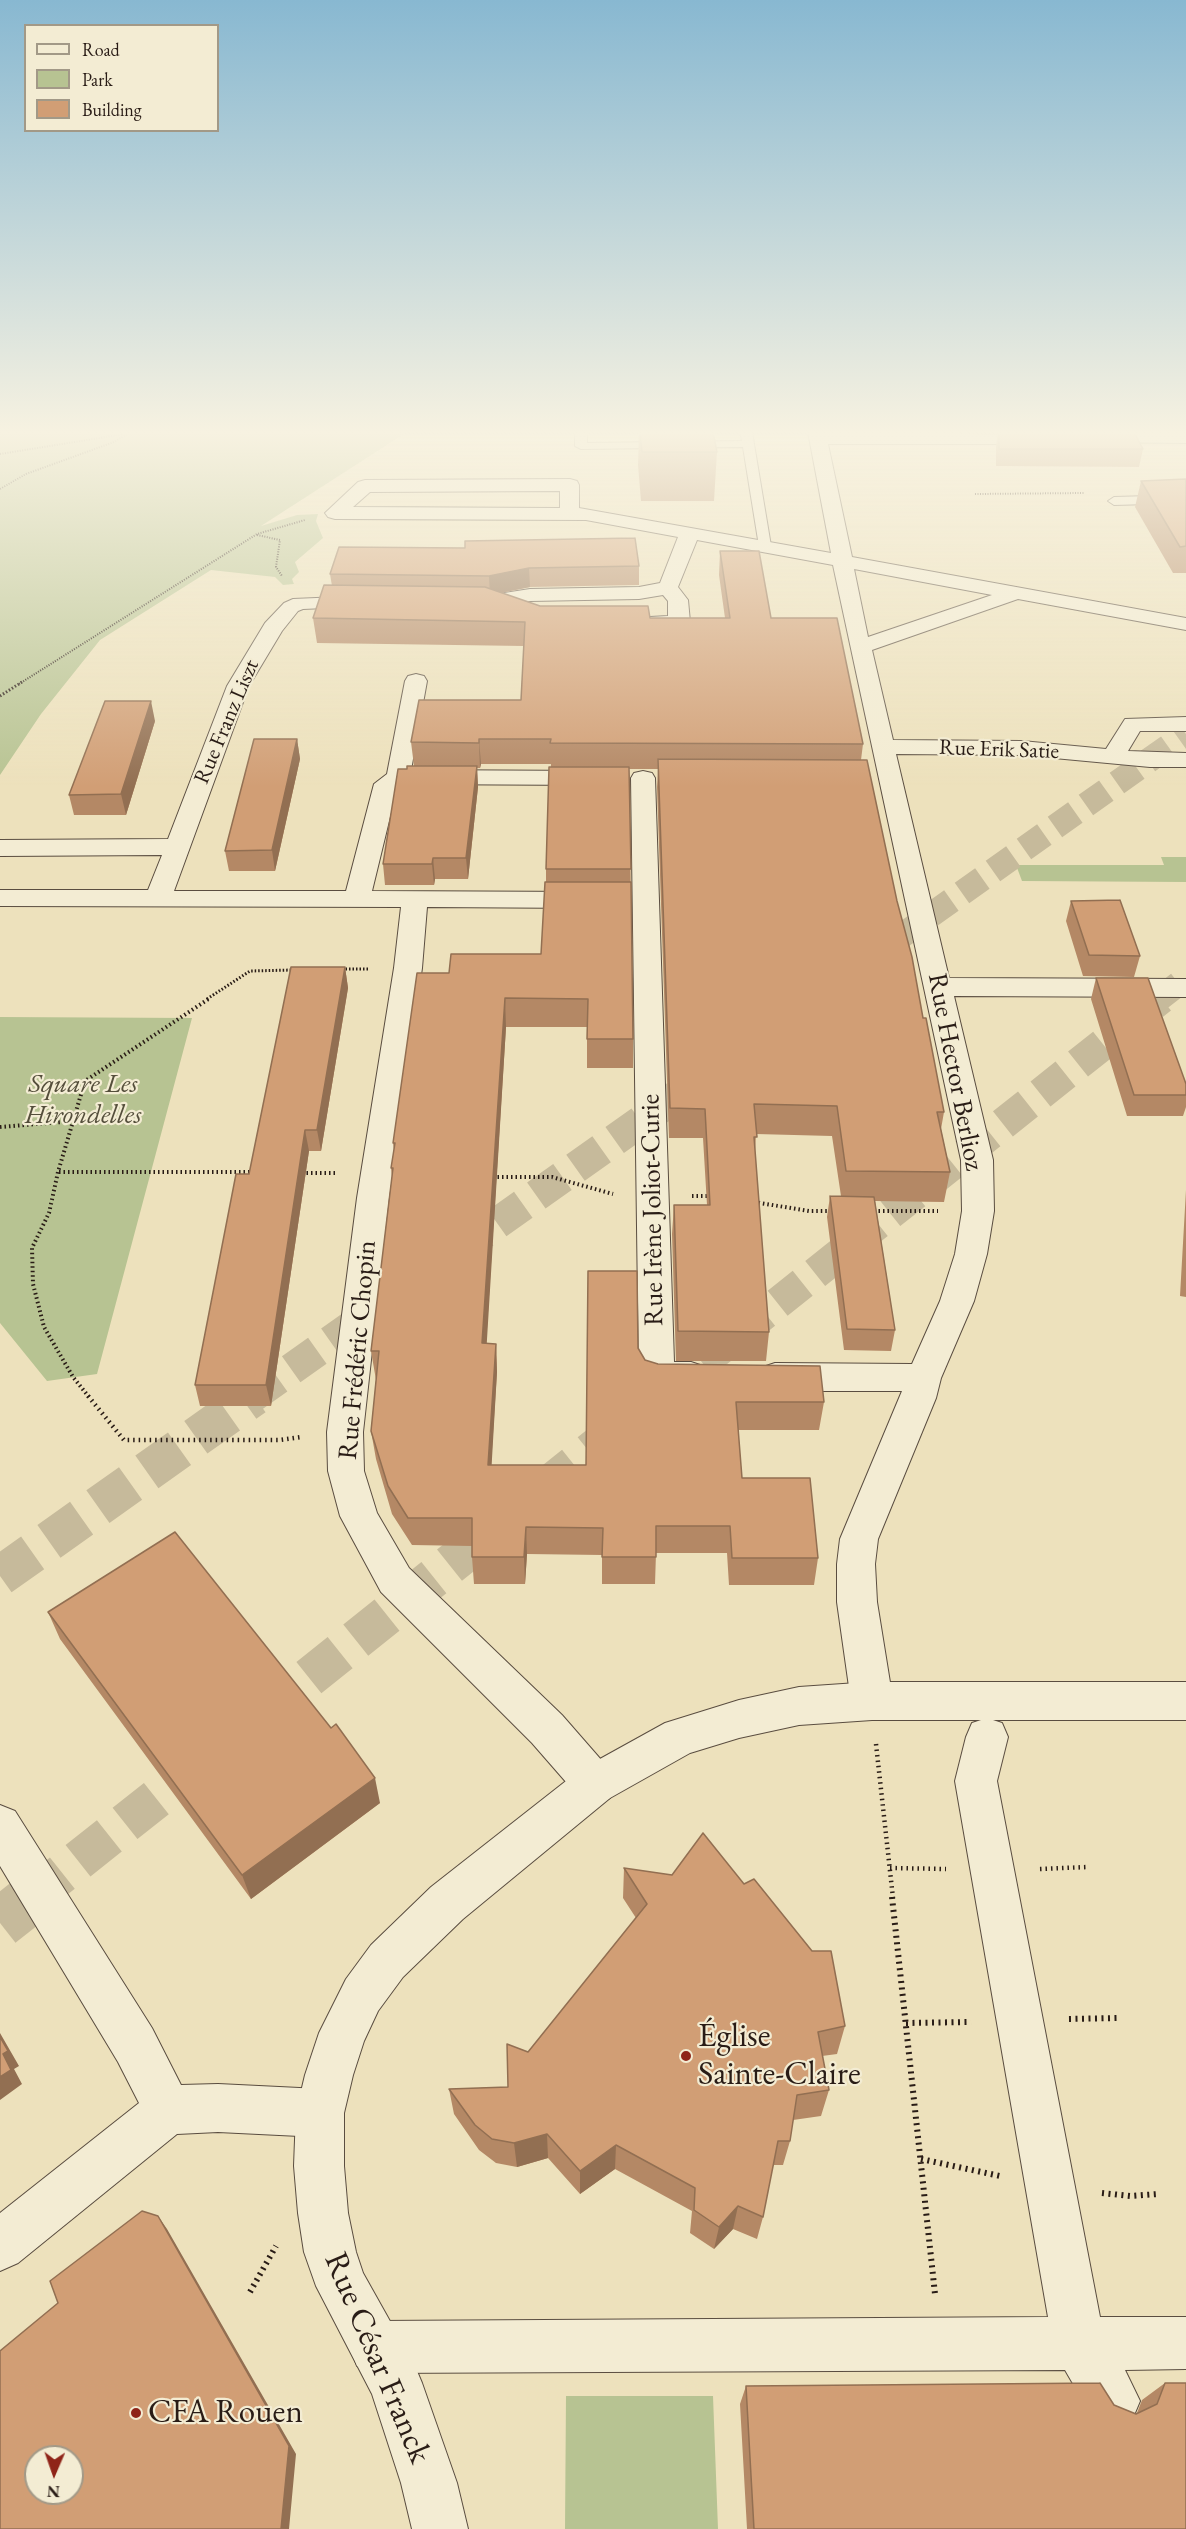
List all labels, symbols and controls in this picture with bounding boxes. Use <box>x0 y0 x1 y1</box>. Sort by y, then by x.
legend <box>24 24 219 132</box>
text: Road <box>82 38 120 61</box>
text: Park <box>82 68 113 91</box>
text: Building <box>82 98 142 121</box>
street label: Rue Franz Liszt <box>189 656 265 788</box>
street label: Rue Erik Satie <box>939 735 1059 765</box>
street label: Rue Hector Berlioz <box>920 971 990 1173</box>
park label: Square Les Hirondelles <box>25 1069 141 1132</box>
street label: Rue Irène Joliot-Curie <box>635 1094 671 1326</box>
street label: Rue Frédéric Chopin <box>332 1239 384 1461</box>
place label: Église Sainte-Claire <box>698 2017 861 2095</box>
marker: Église Sainte-Claire <box>679 2049 693 2063</box>
street label: Rue César Franck <box>315 2246 439 2470</box>
place label: CFA Rouen <box>148 2393 303 2433</box>
marker: CFA Rouen <box>129 2406 143 2420</box>
north arrow <box>24 2445 84 2505</box>
text: N <box>47 2481 60 2502</box>

